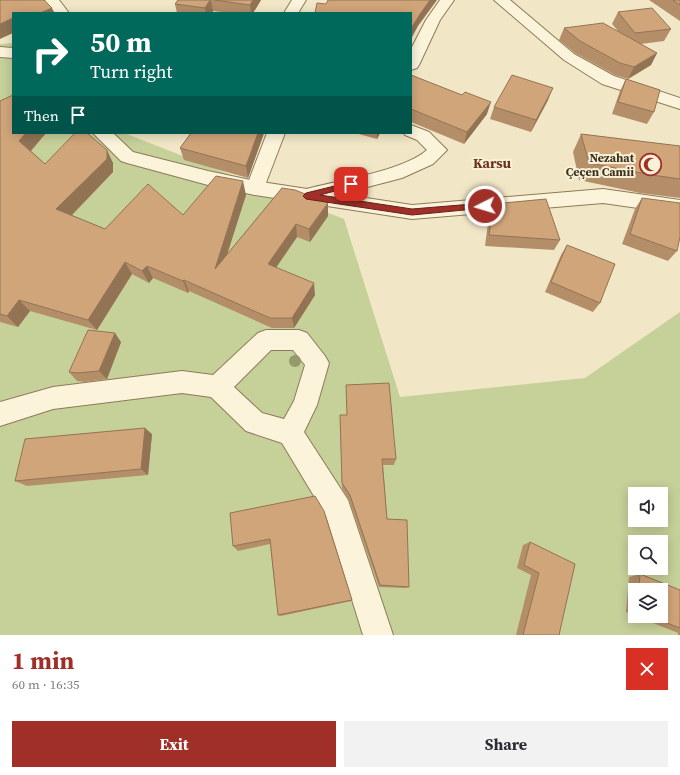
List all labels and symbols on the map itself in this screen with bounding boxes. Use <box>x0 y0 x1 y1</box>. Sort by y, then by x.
place label: Nezahat Çeçen Camii <box>566 150 635 180</box>
mosque icon: Nezahat Çeçen Camii <box>637 152 663 178</box>
district label: Karsu <box>473 153 512 173</box>
pin <box>334 167 368 201</box>
position arrow <box>464 185 506 227</box>

